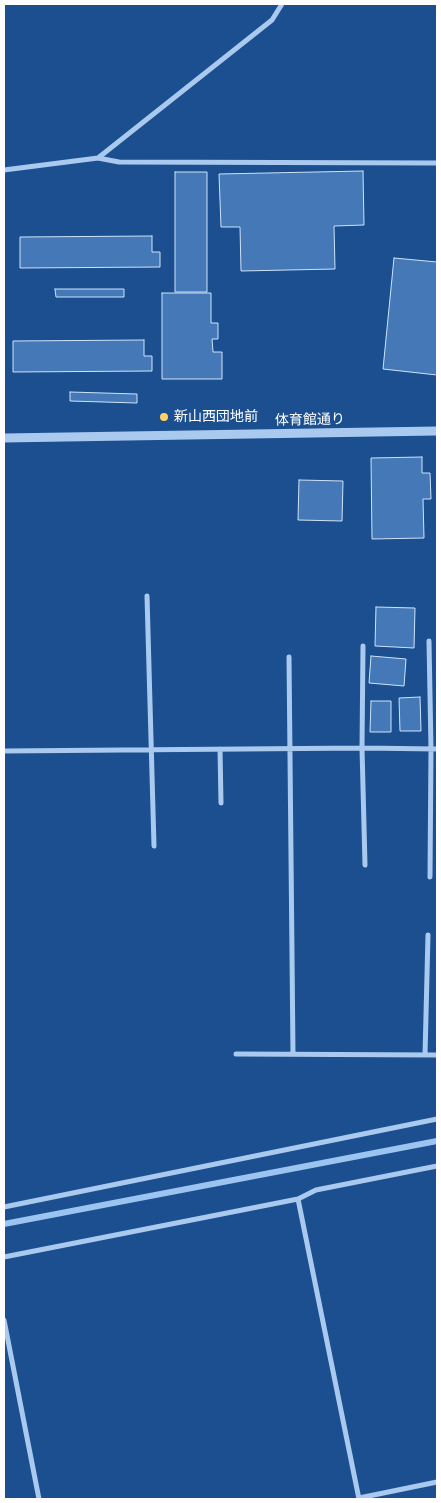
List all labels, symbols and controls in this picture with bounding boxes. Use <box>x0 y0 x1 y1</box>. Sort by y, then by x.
place label: 新山西団地前 <box>174 409 258 425</box>
marker: 新山西団地前 <box>158 411 170 423</box>
street label: 体育館通り <box>275 411 345 429</box>

